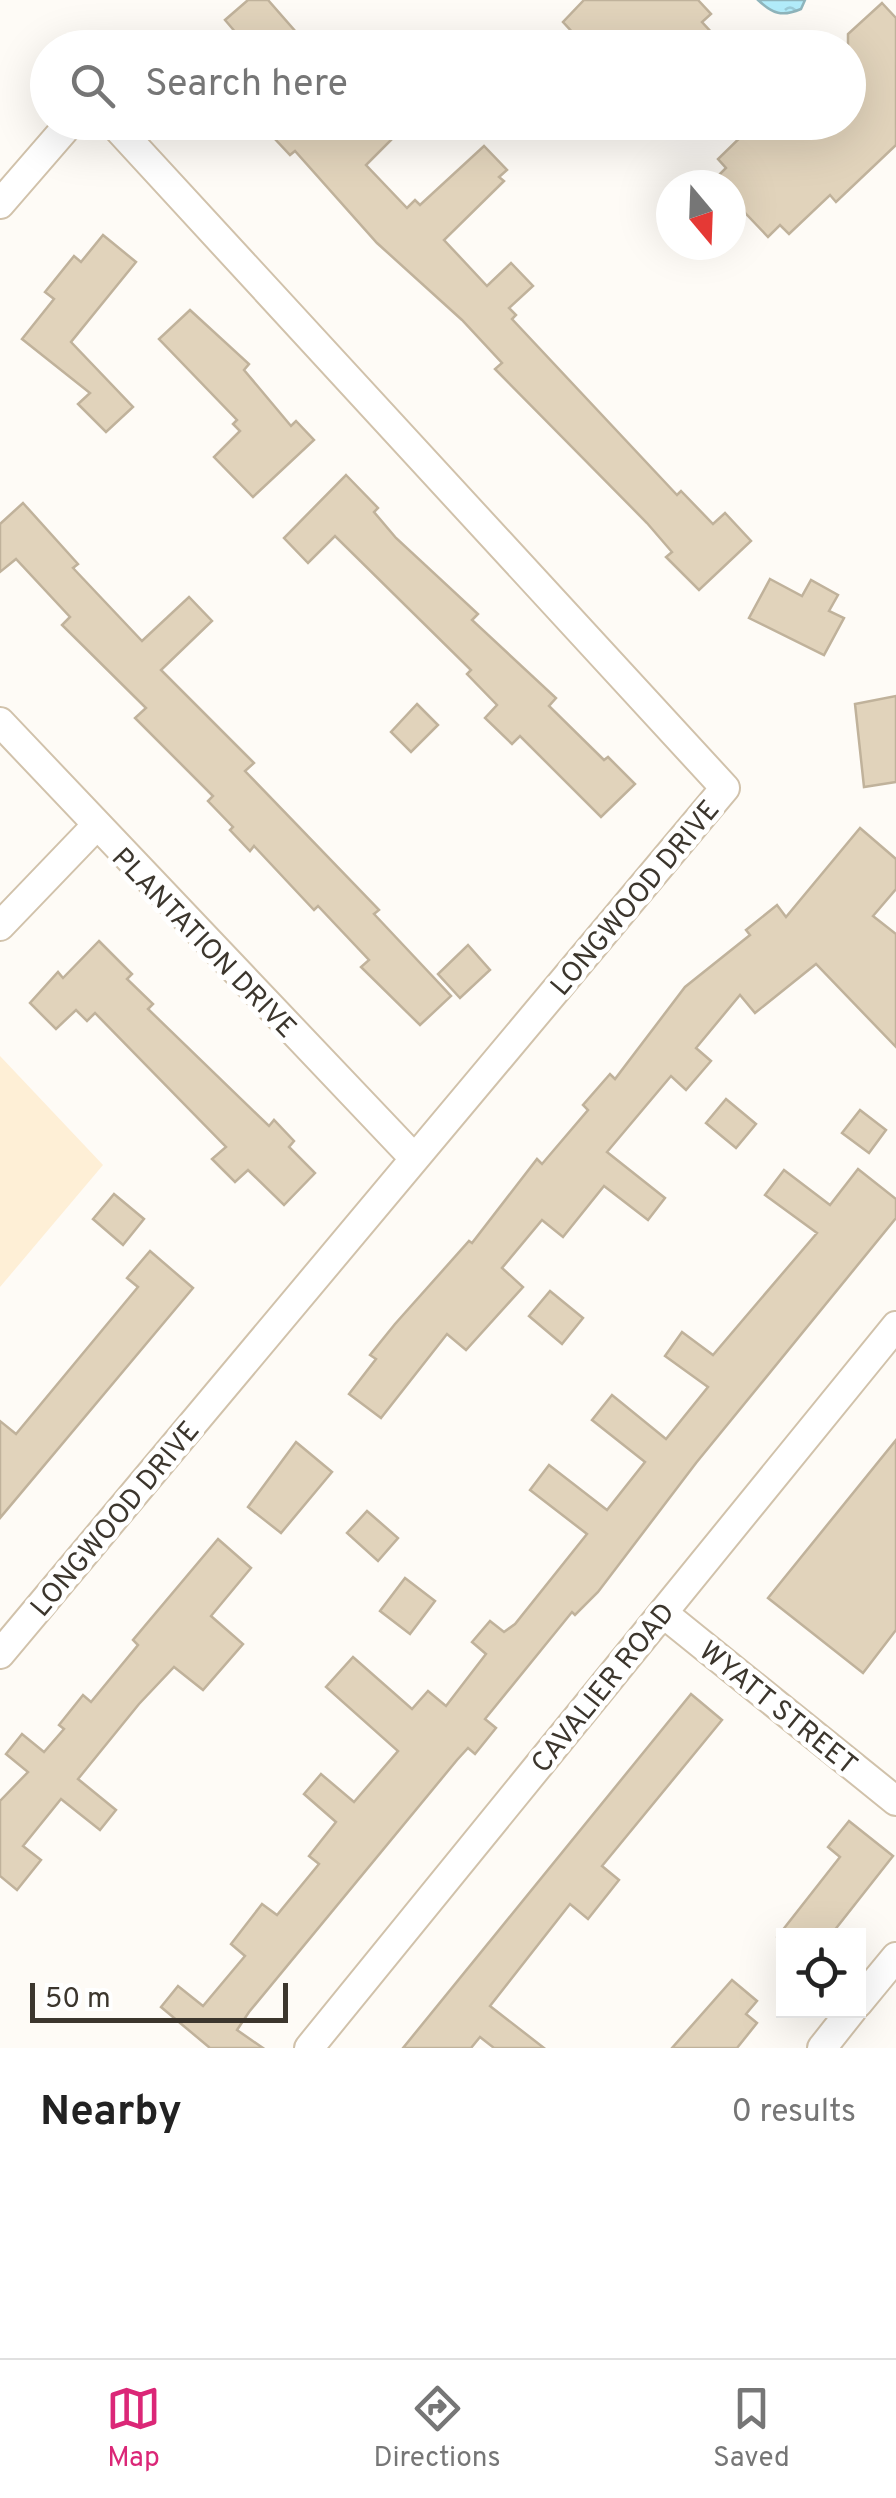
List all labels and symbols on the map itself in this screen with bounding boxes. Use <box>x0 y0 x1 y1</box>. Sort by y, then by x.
north arrow <box>656 170 746 260</box>
street label: LONGWOOD DRIVE <box>544 794 729 1004</box>
street label: PLANTATION DRIVE <box>103 841 303 1047</box>
street label: LONGWOOD DRIVE <box>24 1415 209 1625</box>
street label: CAVALIER ROAD <box>525 1596 684 1781</box>
street label: WYATT STREET <box>690 1634 864 1784</box>
scale bar <box>30 1978 288 2022</box>

